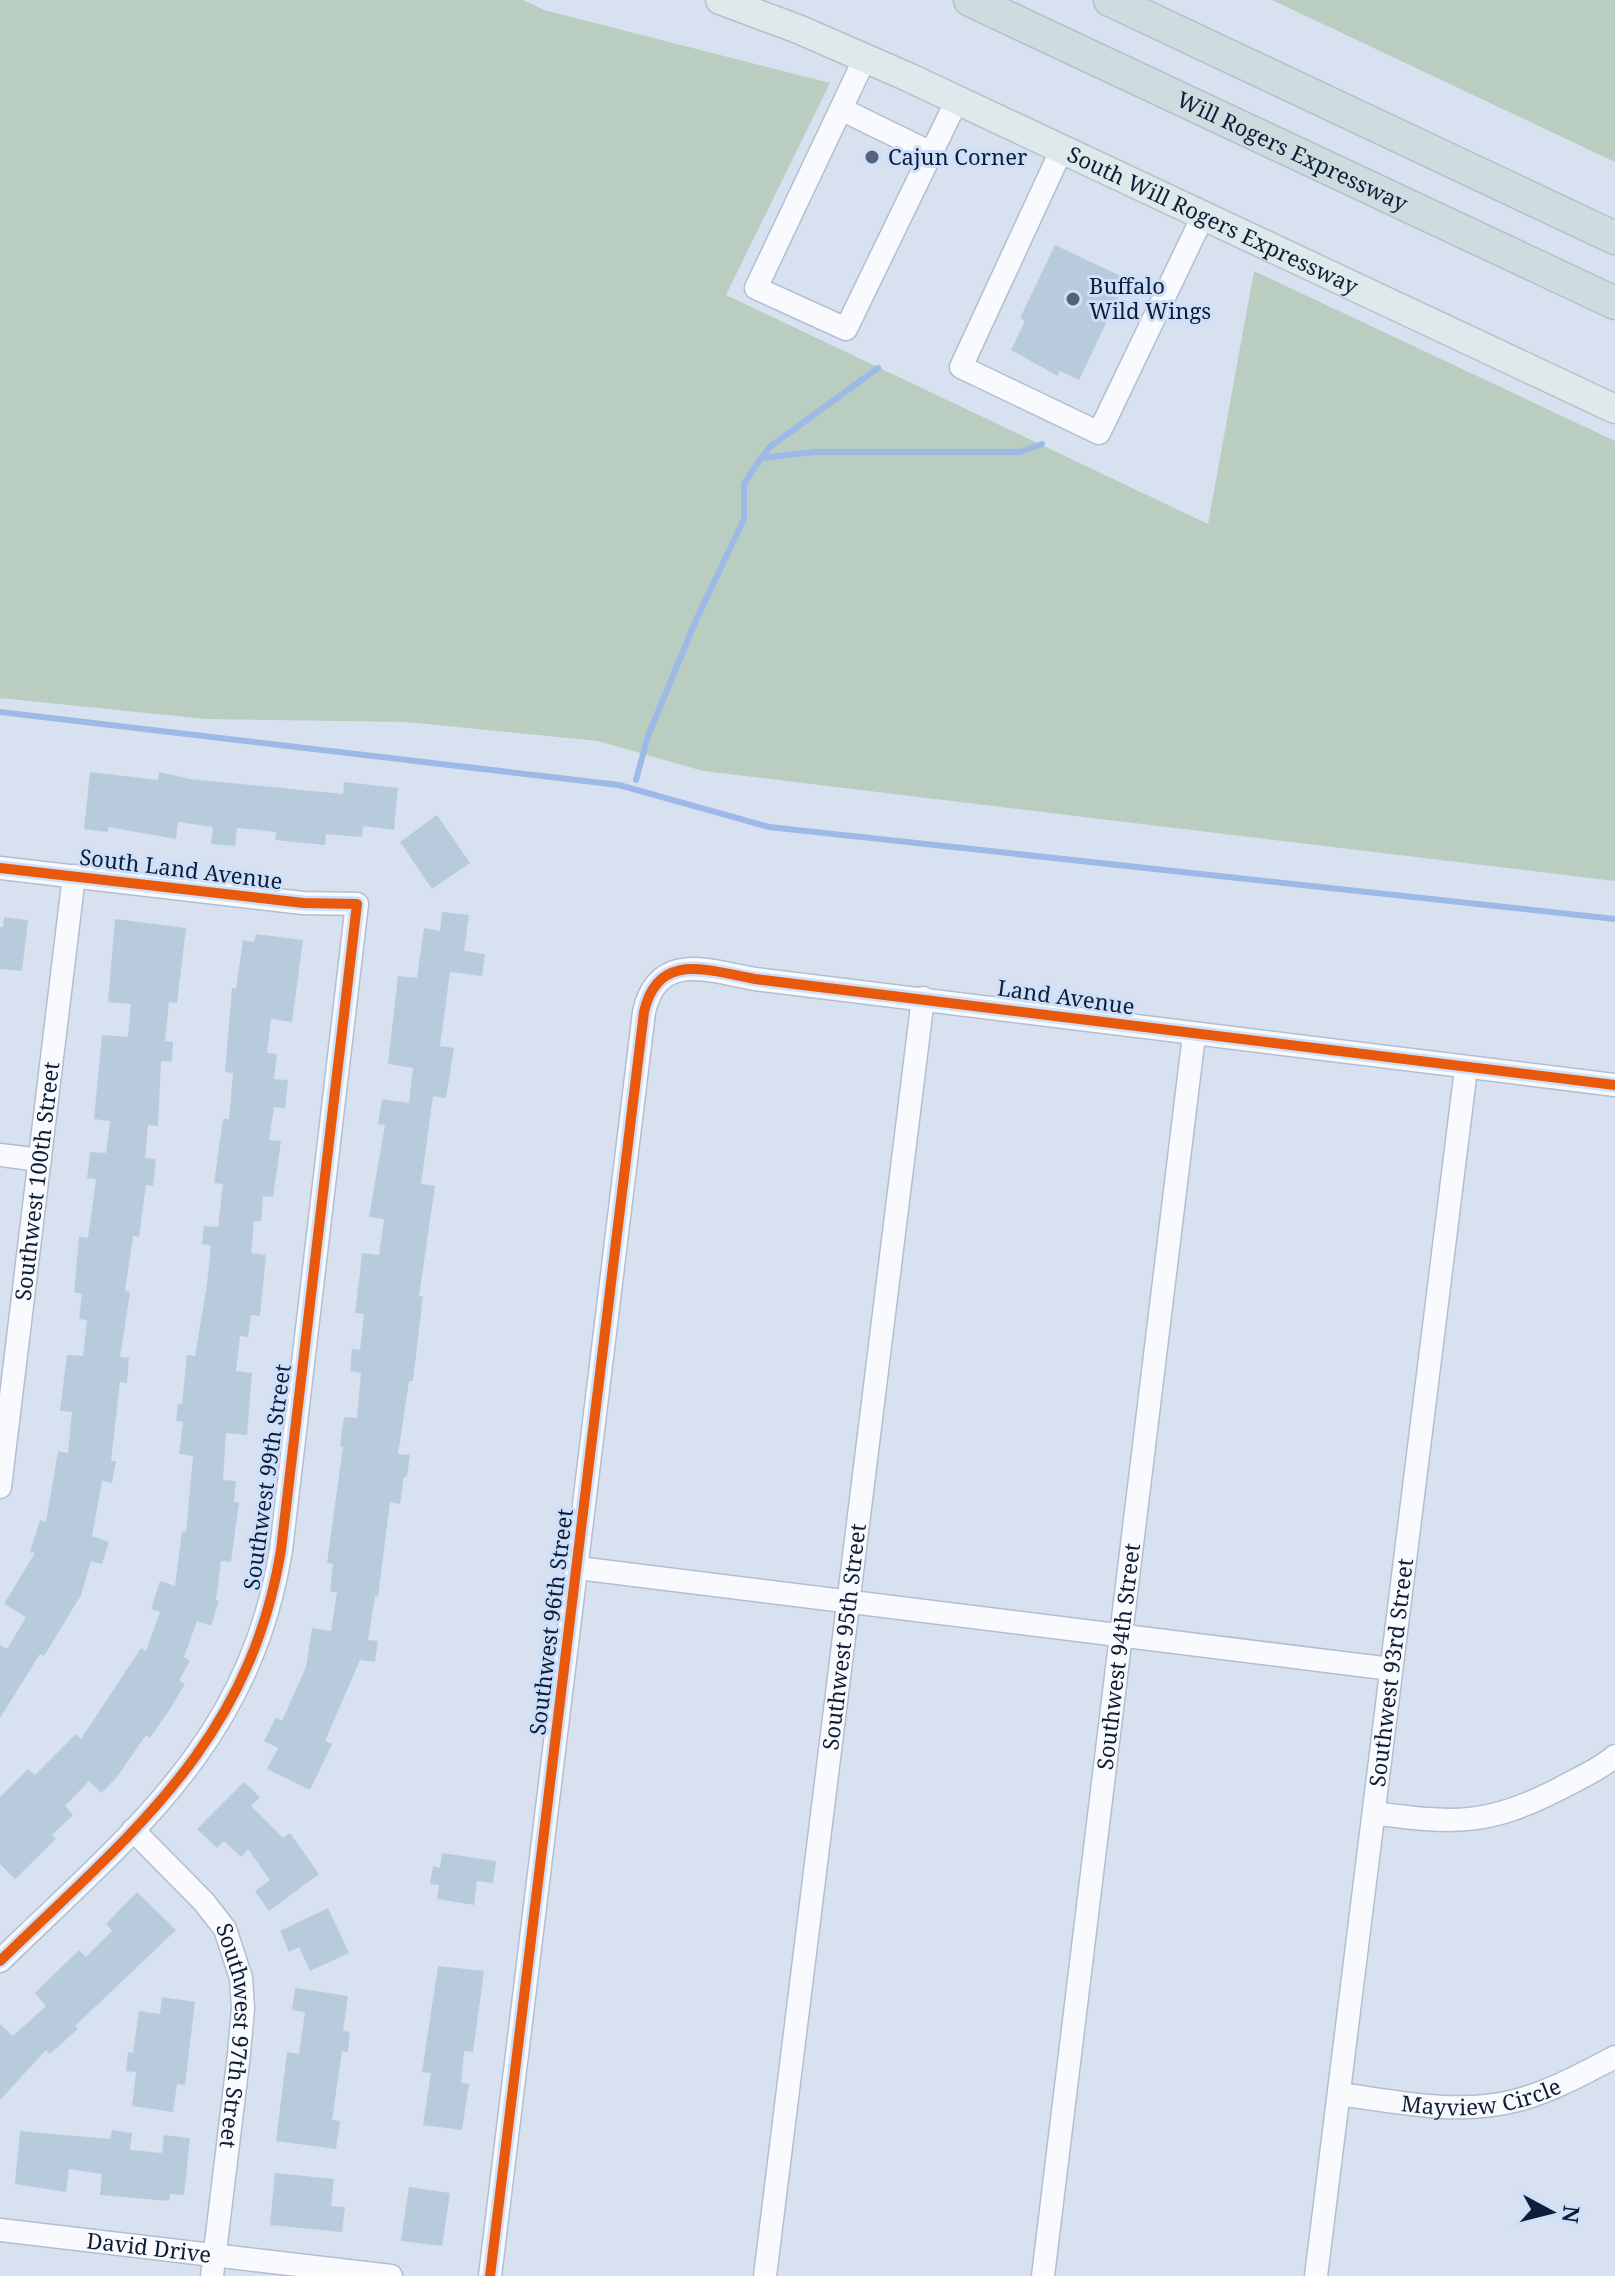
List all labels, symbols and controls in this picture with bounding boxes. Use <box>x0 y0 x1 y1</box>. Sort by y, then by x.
street label: Will Rogers Expressway <box>1172 83 1413 218</box>
street label: South Will Rogers Expressway <box>1063 138 1364 301</box>
place label: Cajun Corner <box>888 141 1028 171</box>
marker: Cajun Corner <box>863 148 881 166</box>
place label: Buffalo Wild Wings <box>1089 270 1211 325</box>
marker: Buffalo Wild Wings <box>1064 290 1082 308</box>
street label: South Land Avenue <box>78 841 284 895</box>
street label: Land Avenue <box>996 972 1137 1020</box>
street label: Southwest 100th Street <box>7 1060 65 1302</box>
street label: Southwest 99th Street <box>235 1362 297 1592</box>
street label: Southwest 96th Street <box>521 1507 579 1737</box>
street label: Southwest 95th Street <box>814 1521 872 1752</box>
street label: Southwest 94th Street <box>1089 1541 1146 1771</box>
street label: Southwest 93rd Street <box>1361 1556 1419 1789</box>
street label: Southwest 97th Street <box>210 1919 259 2150</box>
street label: Mayview Circle <box>1400 2070 1565 2121</box>
north arrow <box>1511 2172 1591 2252</box>
text: N <box>1556 2204 1588 2225</box>
street label: David Drive <box>85 2224 213 2269</box>

